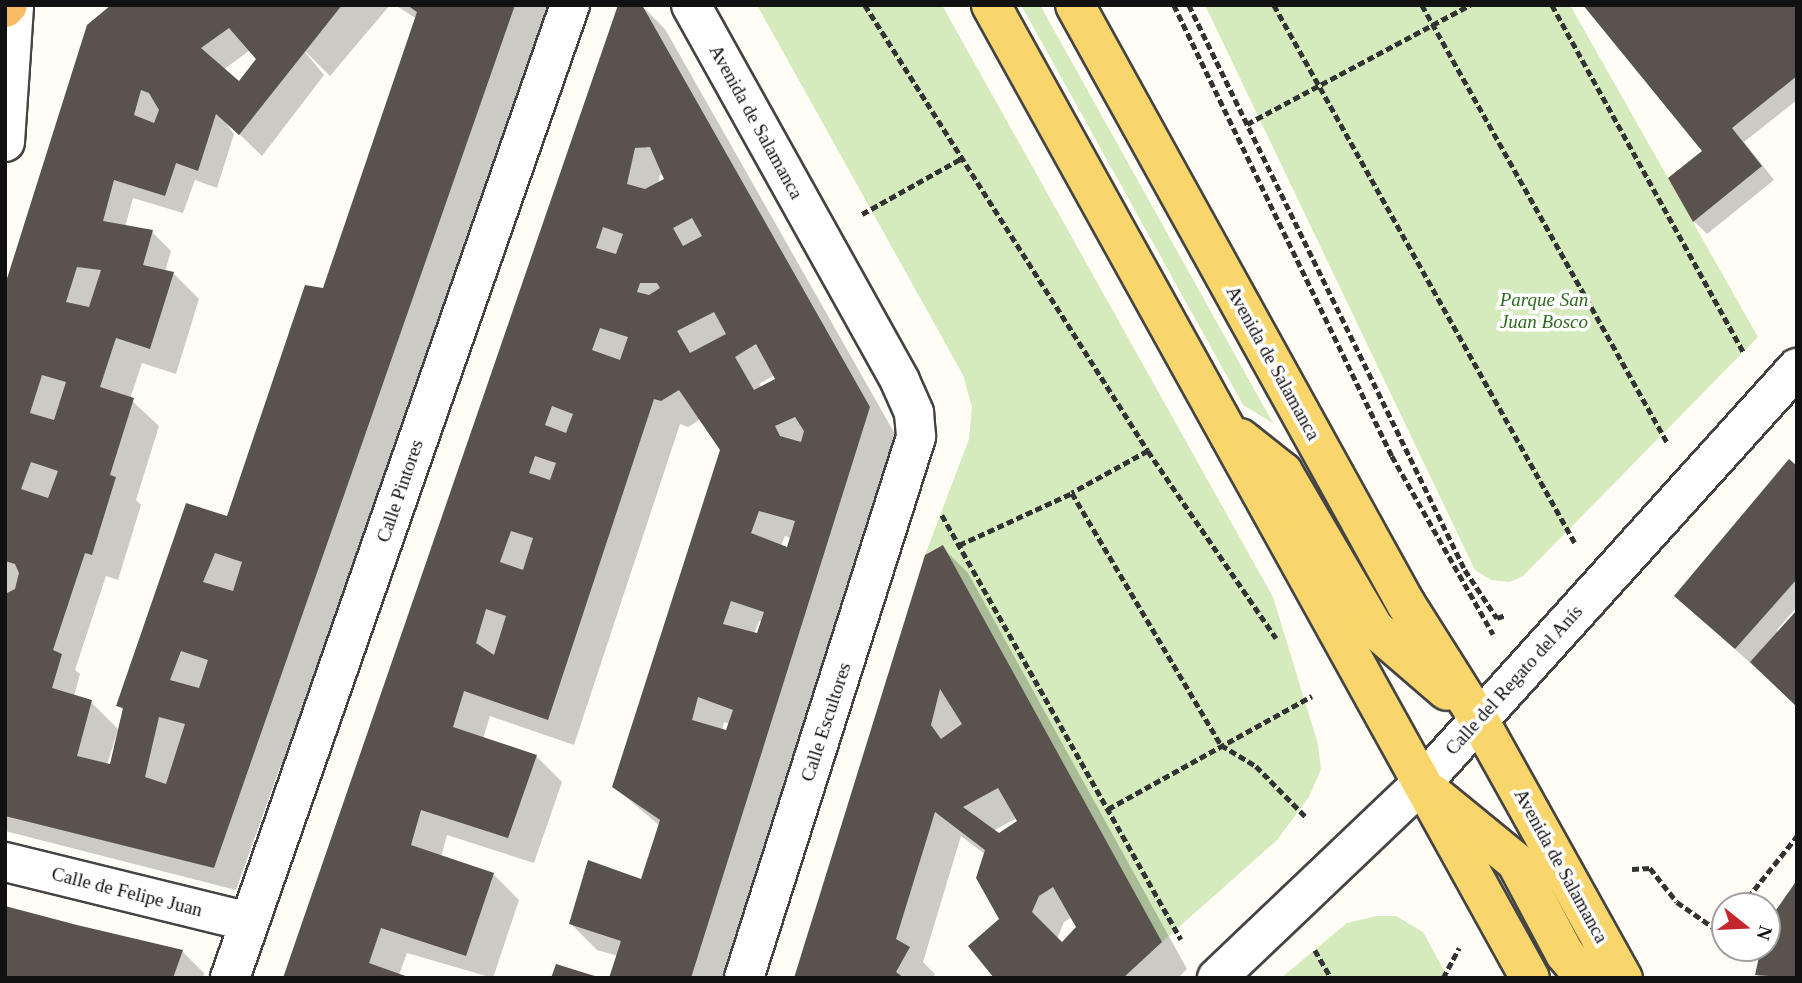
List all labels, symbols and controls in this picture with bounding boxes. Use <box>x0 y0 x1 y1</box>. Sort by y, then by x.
street label: Avenida de Salamanca <box>704 41 808 203</box>
street label: Avenida de Salamanca <box>1221 282 1325 444</box>
park label: Parque San Juan Bosco <box>1500 289 1588 333</box>
street label: Calle Pintores <box>372 437 428 545</box>
street label: Calle del Regato del Anís <box>1440 600 1588 760</box>
street label: Calle Escultores <box>796 660 856 784</box>
street label: Avenida de Salamanca <box>1509 785 1613 947</box>
street label: Calle de Felipe Juan <box>49 862 205 922</box>
north arrow <box>1711 892 1781 962</box>
text: N <box>1752 923 1777 943</box>

